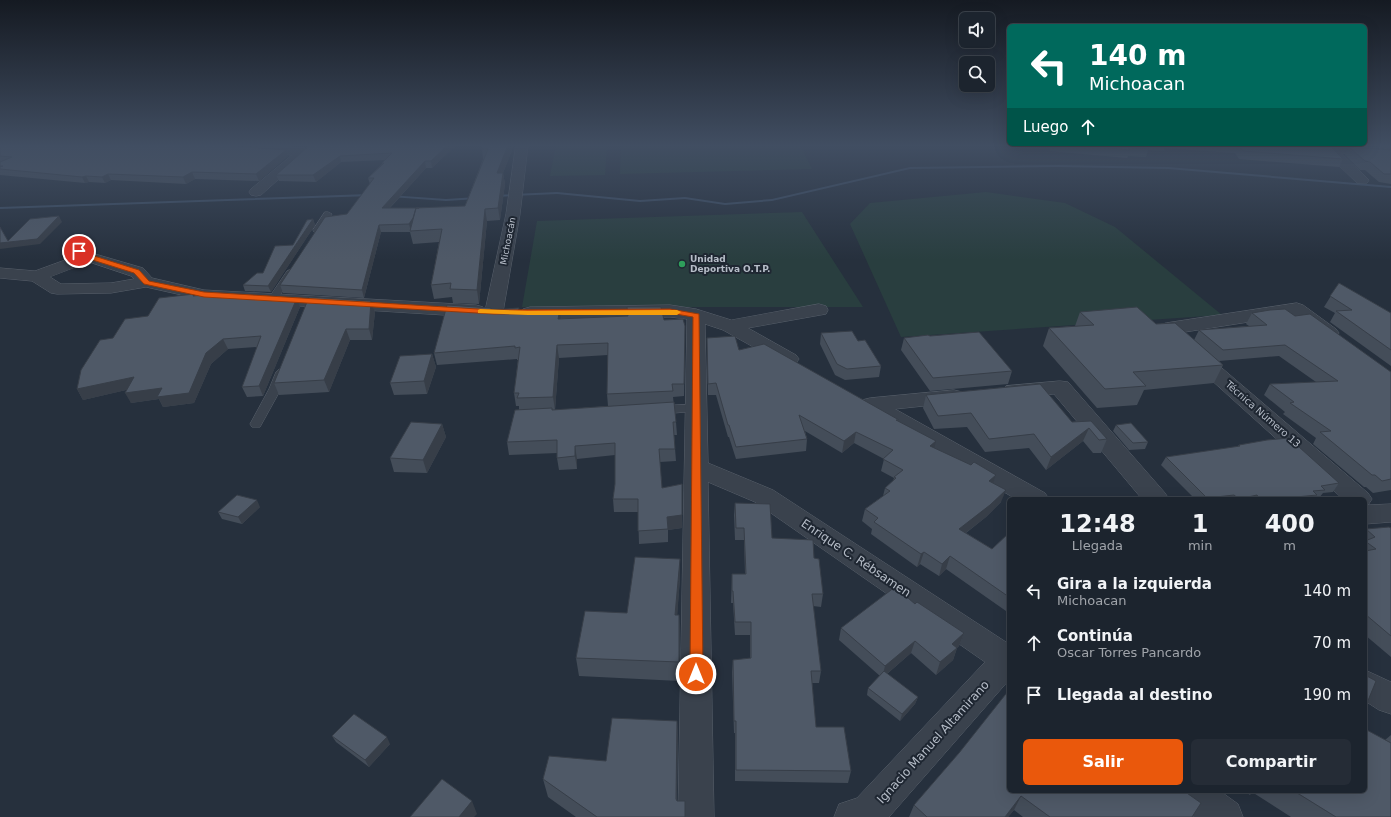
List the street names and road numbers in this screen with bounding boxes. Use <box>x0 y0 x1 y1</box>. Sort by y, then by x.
street label: Michoacán <box>499 216 517 266</box>
street label: Técnica Número 13 <box>1223 378 1303 450</box>
street label: Enrique C. Rébsamen <box>799 516 913 600</box>
street label: Ignacio Manuel Altamirano <box>874 678 992 806</box>

